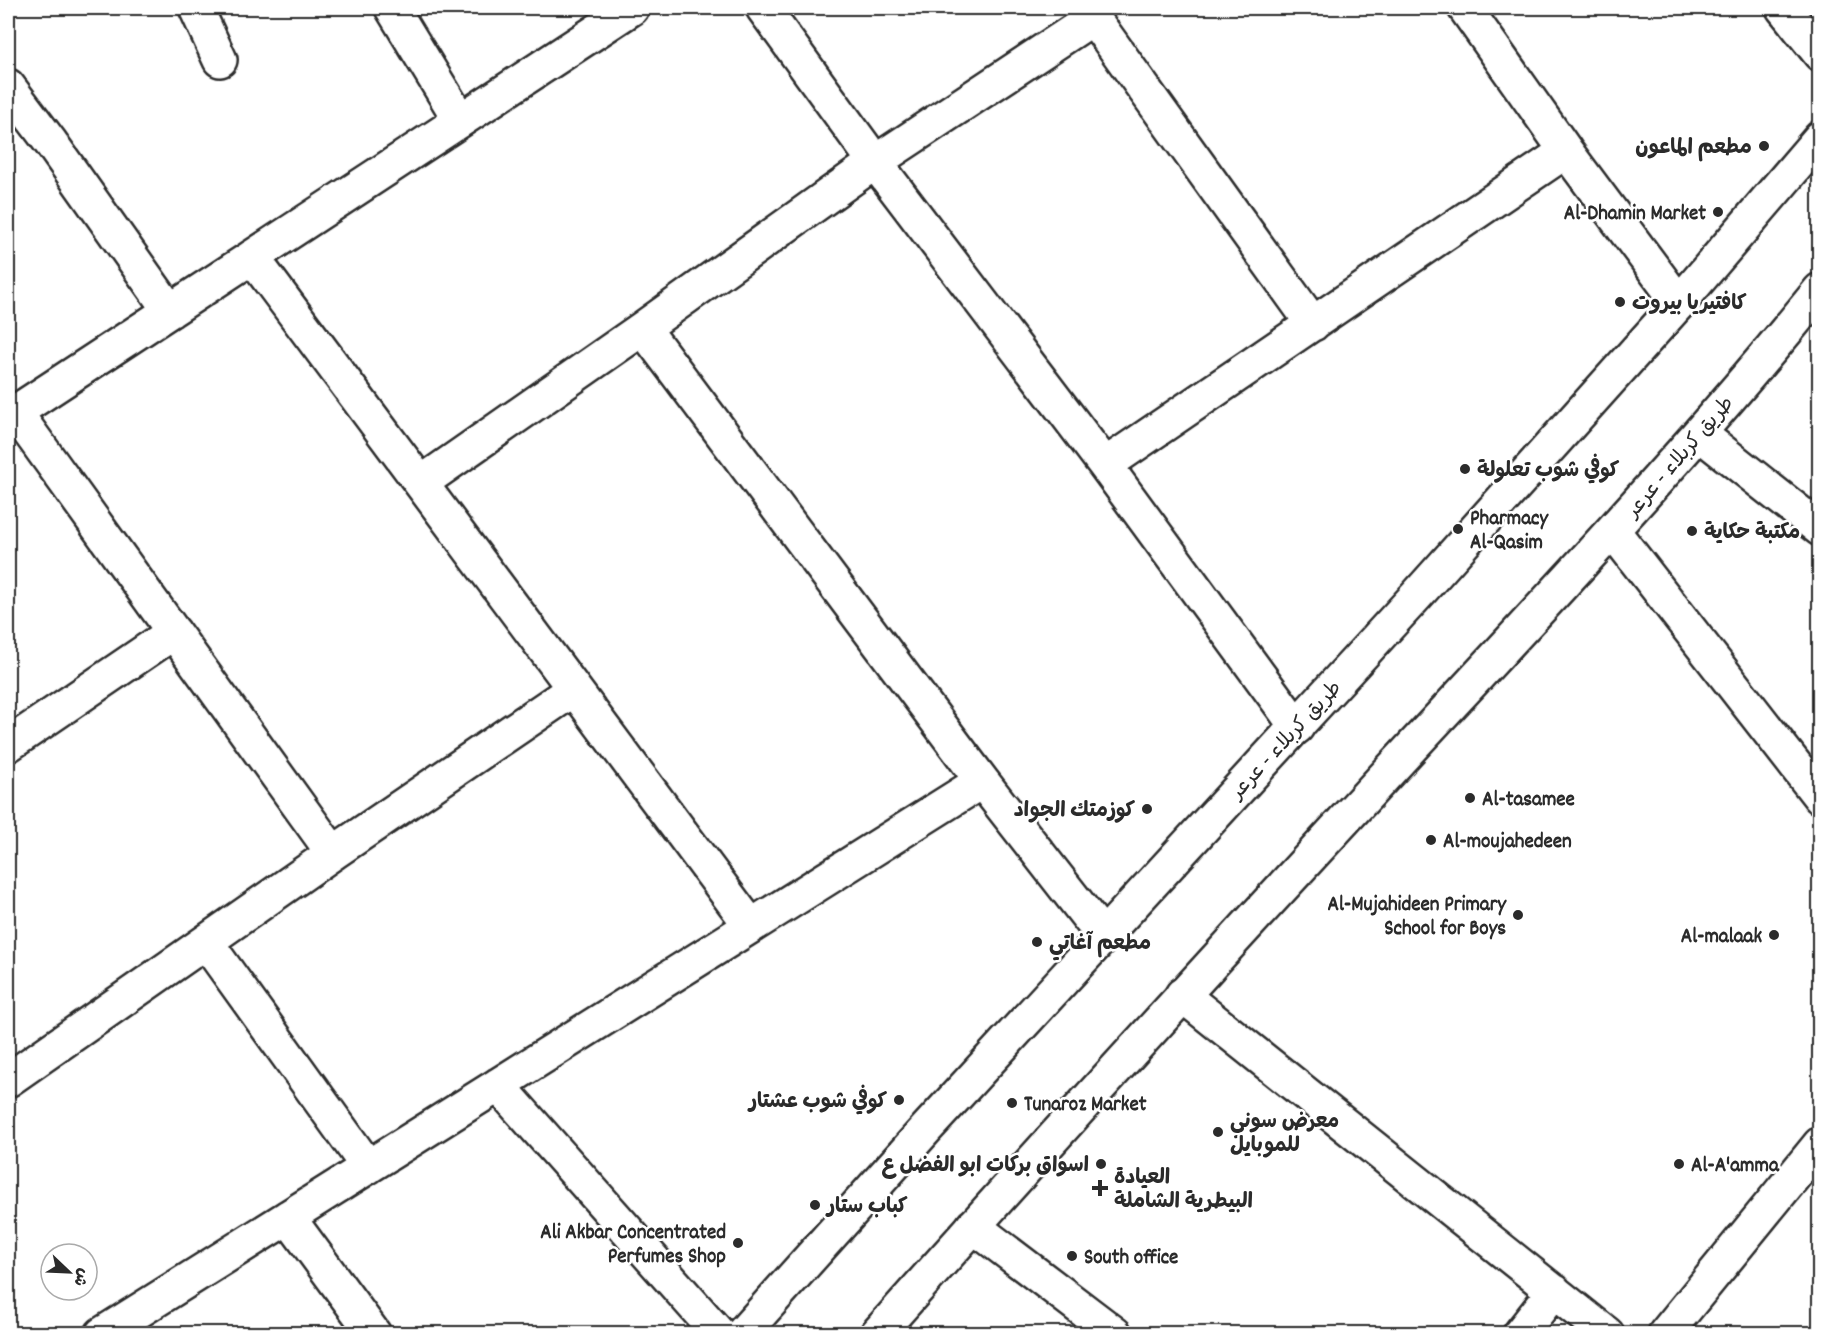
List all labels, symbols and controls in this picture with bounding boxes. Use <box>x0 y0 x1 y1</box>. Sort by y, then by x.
place label: مطعم الماعون <box>1635 134 1752 164</box>
marker: مطعم الماعون <box>1757 139 1771 153</box>
place label: Al-Dhamin Market <box>1564 200 1706 230</box>
marker: Al-Dhamin Market <box>1711 205 1725 219</box>
place label: كافتيريا بيروت <box>1632 290 1747 320</box>
marker: كافتيريا بيروت <box>1613 295 1627 309</box>
street label: طريق كربلاء - عرعر <box>1619 391 1743 527</box>
place label: كوفي شوب تعلولة <box>1477 453 1620 487</box>
marker: كوفي شوب تعلولة <box>1458 462 1472 476</box>
place label: Pharmacy Al-Qasim <box>1470 505 1550 559</box>
place label: مكتبة حكاية <box>1704 519 1800 549</box>
marker: Pharmacy Al-Qasim <box>1451 522 1465 536</box>
marker: مكتبة حكاية <box>1685 524 1699 538</box>
street label: طريق كربلاء - عرعر <box>1223 675 1350 808</box>
place label: Al-tasamee <box>1482 786 1575 816</box>
marker: Al-tasamee <box>1463 791 1477 805</box>
place label: كوزمتك الجواد <box>1014 797 1136 827</box>
marker: كوزمتك الجواد <box>1140 802 1154 816</box>
place label: Al-moujahedeen <box>1443 828 1572 858</box>
marker: Al-moujahedeen <box>1424 833 1438 847</box>
place label: Al-Mujahideen Primary School for Boys <box>1328 891 1507 945</box>
marker: Al-Mujahideen Primary School for Boys <box>1511 908 1525 922</box>
place label: Al-malaak <box>1681 923 1762 953</box>
marker: Al-malaak <box>1767 928 1781 942</box>
place label: مطعم آغاتي <box>1049 930 1151 961</box>
marker: مطعم آغاتي <box>1030 935 1044 949</box>
place label: كوفي شوب عشتار <box>747 1084 888 1118</box>
place label: Tunaroz Market <box>1024 1091 1147 1121</box>
marker: كوفي شوب عشتار <box>892 1093 906 1107</box>
marker: Tunaroz Market <box>1005 1096 1019 1110</box>
place label: معرض سوني للموبايل <box>1230 1108 1339 1162</box>
marker: معرض سوني للموبايل <box>1211 1125 1225 1139</box>
place label: اسواق بركات ابو الفضل ع <box>882 1152 1089 1182</box>
place label: Al-A'amma <box>1691 1152 1780 1182</box>
marker: اسواق بركات ابو الفضل ع <box>1094 1157 1108 1171</box>
marker: Al-A'amma <box>1672 1157 1686 1171</box>
place label: العيادة البيطرية الشاملة <box>1114 1164 1253 1218</box>
marker: العيادة البيطرية الشاملة <box>1091 1179 1109 1197</box>
place label: كباب ستار <box>825 1193 908 1223</box>
marker: كباب ستار <box>808 1198 822 1212</box>
place label: Ali Akbar Concentrated Perfumes Shop <box>540 1219 726 1273</box>
marker: Ali Akbar Concentrated Perfumes Shop <box>731 1236 745 1250</box>
north arrow <box>39 1242 99 1302</box>
place label: South office <box>1084 1244 1178 1274</box>
marker: South office <box>1065 1249 1079 1263</box>
text: ش <box>66 1264 95 1289</box>

